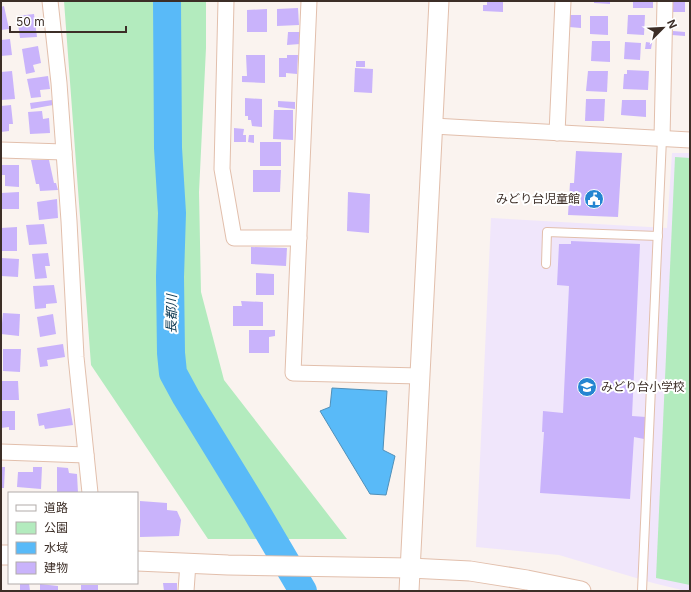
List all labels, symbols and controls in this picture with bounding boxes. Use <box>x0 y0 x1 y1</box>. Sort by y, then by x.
scale bar <box>10 8 126 34</box>
north arrow <box>643 8 683 48</box>
text: 50 m <box>16 14 45 29</box>
text: N <box>664 17 680 31</box>
public building icon: みどり台児童館 <box>583 188 605 210</box>
place label: みどり台児童館 <box>496 191 580 206</box>
water label: 長都川 <box>163 292 179 334</box>
school or university icon: みどり台小学校 <box>576 376 598 398</box>
place label: みどり台小学校 <box>601 379 685 394</box>
legend <box>8 492 138 584</box>
text: 道路 <box>44 500 68 515</box>
text: 公園 <box>44 520 68 535</box>
text: 水域 <box>44 540 68 555</box>
text: 建物 <box>44 560 68 575</box>

